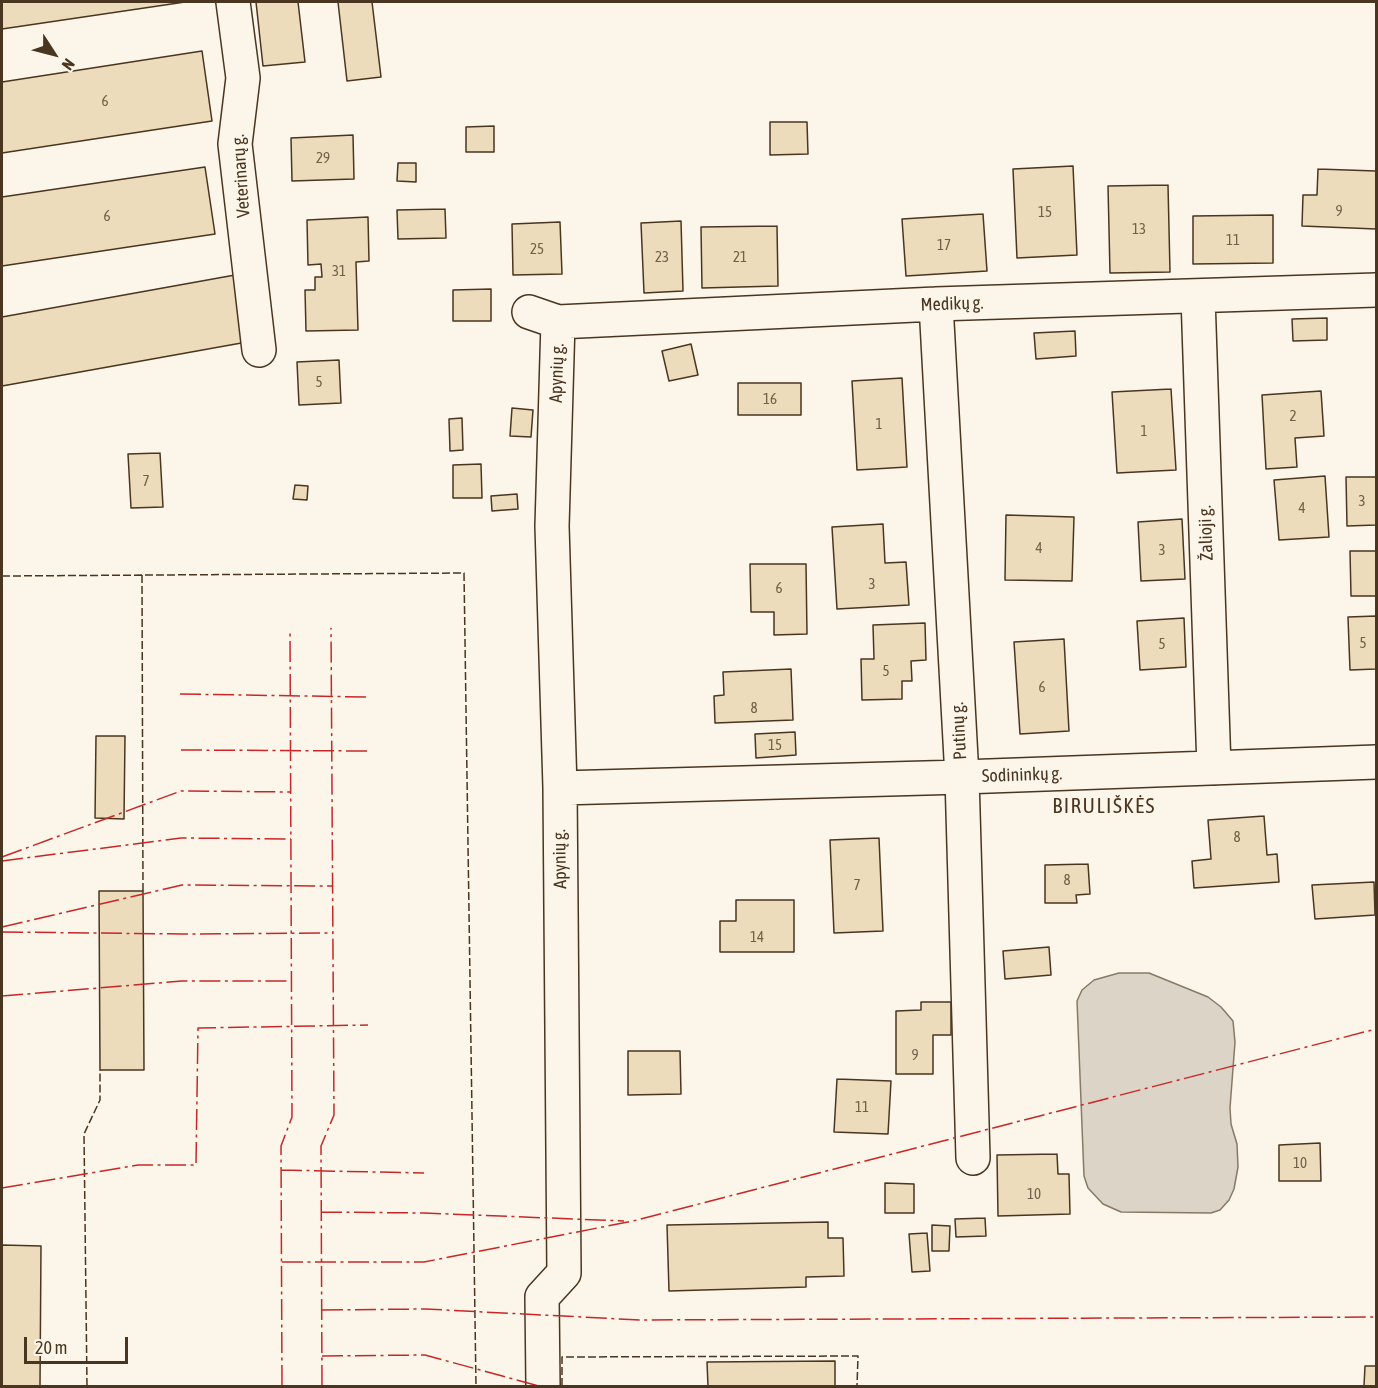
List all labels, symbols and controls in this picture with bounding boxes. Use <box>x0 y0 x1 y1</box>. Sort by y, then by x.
north arrow <box>24 24 84 84</box>
text: N <box>59 55 79 74</box>
house number: 6 <box>101 92 109 110</box>
street label: Veterinarų g. <box>227 134 255 218</box>
house number: 29 <box>316 149 330 167</box>
house number: 9 <box>1335 202 1343 220</box>
house number: 15 <box>1038 203 1052 221</box>
house number: 6 <box>103 207 111 225</box>
house number: 13 <box>1132 220 1146 238</box>
house number: 11 <box>1226 231 1240 249</box>
house number: 17 <box>937 236 951 254</box>
house number: 25 <box>530 240 544 258</box>
house number: 23 <box>655 248 669 266</box>
house number: 21 <box>733 248 747 266</box>
house number: 31 <box>332 262 346 280</box>
street label: Medikų g. <box>920 292 984 316</box>
street label: Apynių g. <box>545 343 569 403</box>
house number: 5 <box>315 373 323 391</box>
house number: 16 <box>763 390 777 408</box>
house number: 2 <box>1289 407 1297 425</box>
house number: 1 <box>875 415 883 433</box>
house number: 1 <box>1140 422 1148 440</box>
house number: 7 <box>142 472 150 490</box>
house number: 3 <box>1358 492 1366 510</box>
house number: 4 <box>1298 499 1306 517</box>
street label: Žalioji g. <box>1194 505 1218 561</box>
house number: 4 <box>1035 539 1043 557</box>
house number: 3 <box>1158 541 1166 559</box>
house number: 3 <box>868 575 876 593</box>
house number: 6 <box>775 579 783 597</box>
house number: 5 <box>1359 634 1367 652</box>
house number: 5 <box>1158 635 1166 653</box>
house number: 5 <box>882 662 890 680</box>
house number: 6 <box>1038 678 1046 696</box>
house number: 8 <box>750 699 758 717</box>
street label: Putinų g. <box>947 702 971 760</box>
house number: 15 <box>768 736 782 754</box>
street label: Sodininkų g. <box>981 763 1063 787</box>
district label: BIRULIŠKĖS <box>1052 793 1156 819</box>
house number: 8 <box>1233 828 1241 846</box>
street label: Apynių g. <box>549 829 571 889</box>
house number: 8 <box>1063 871 1071 889</box>
house number: 7 <box>853 876 861 894</box>
house number: 14 <box>750 928 764 946</box>
house number: 9 <box>911 1046 919 1064</box>
house number: 11 <box>855 1098 869 1116</box>
house number: 10 <box>1293 1154 1307 1172</box>
house number: 10 <box>1027 1185 1041 1203</box>
scale bar <box>27 1325 130 1363</box>
text: 20 m <box>35 1337 67 1358</box>

